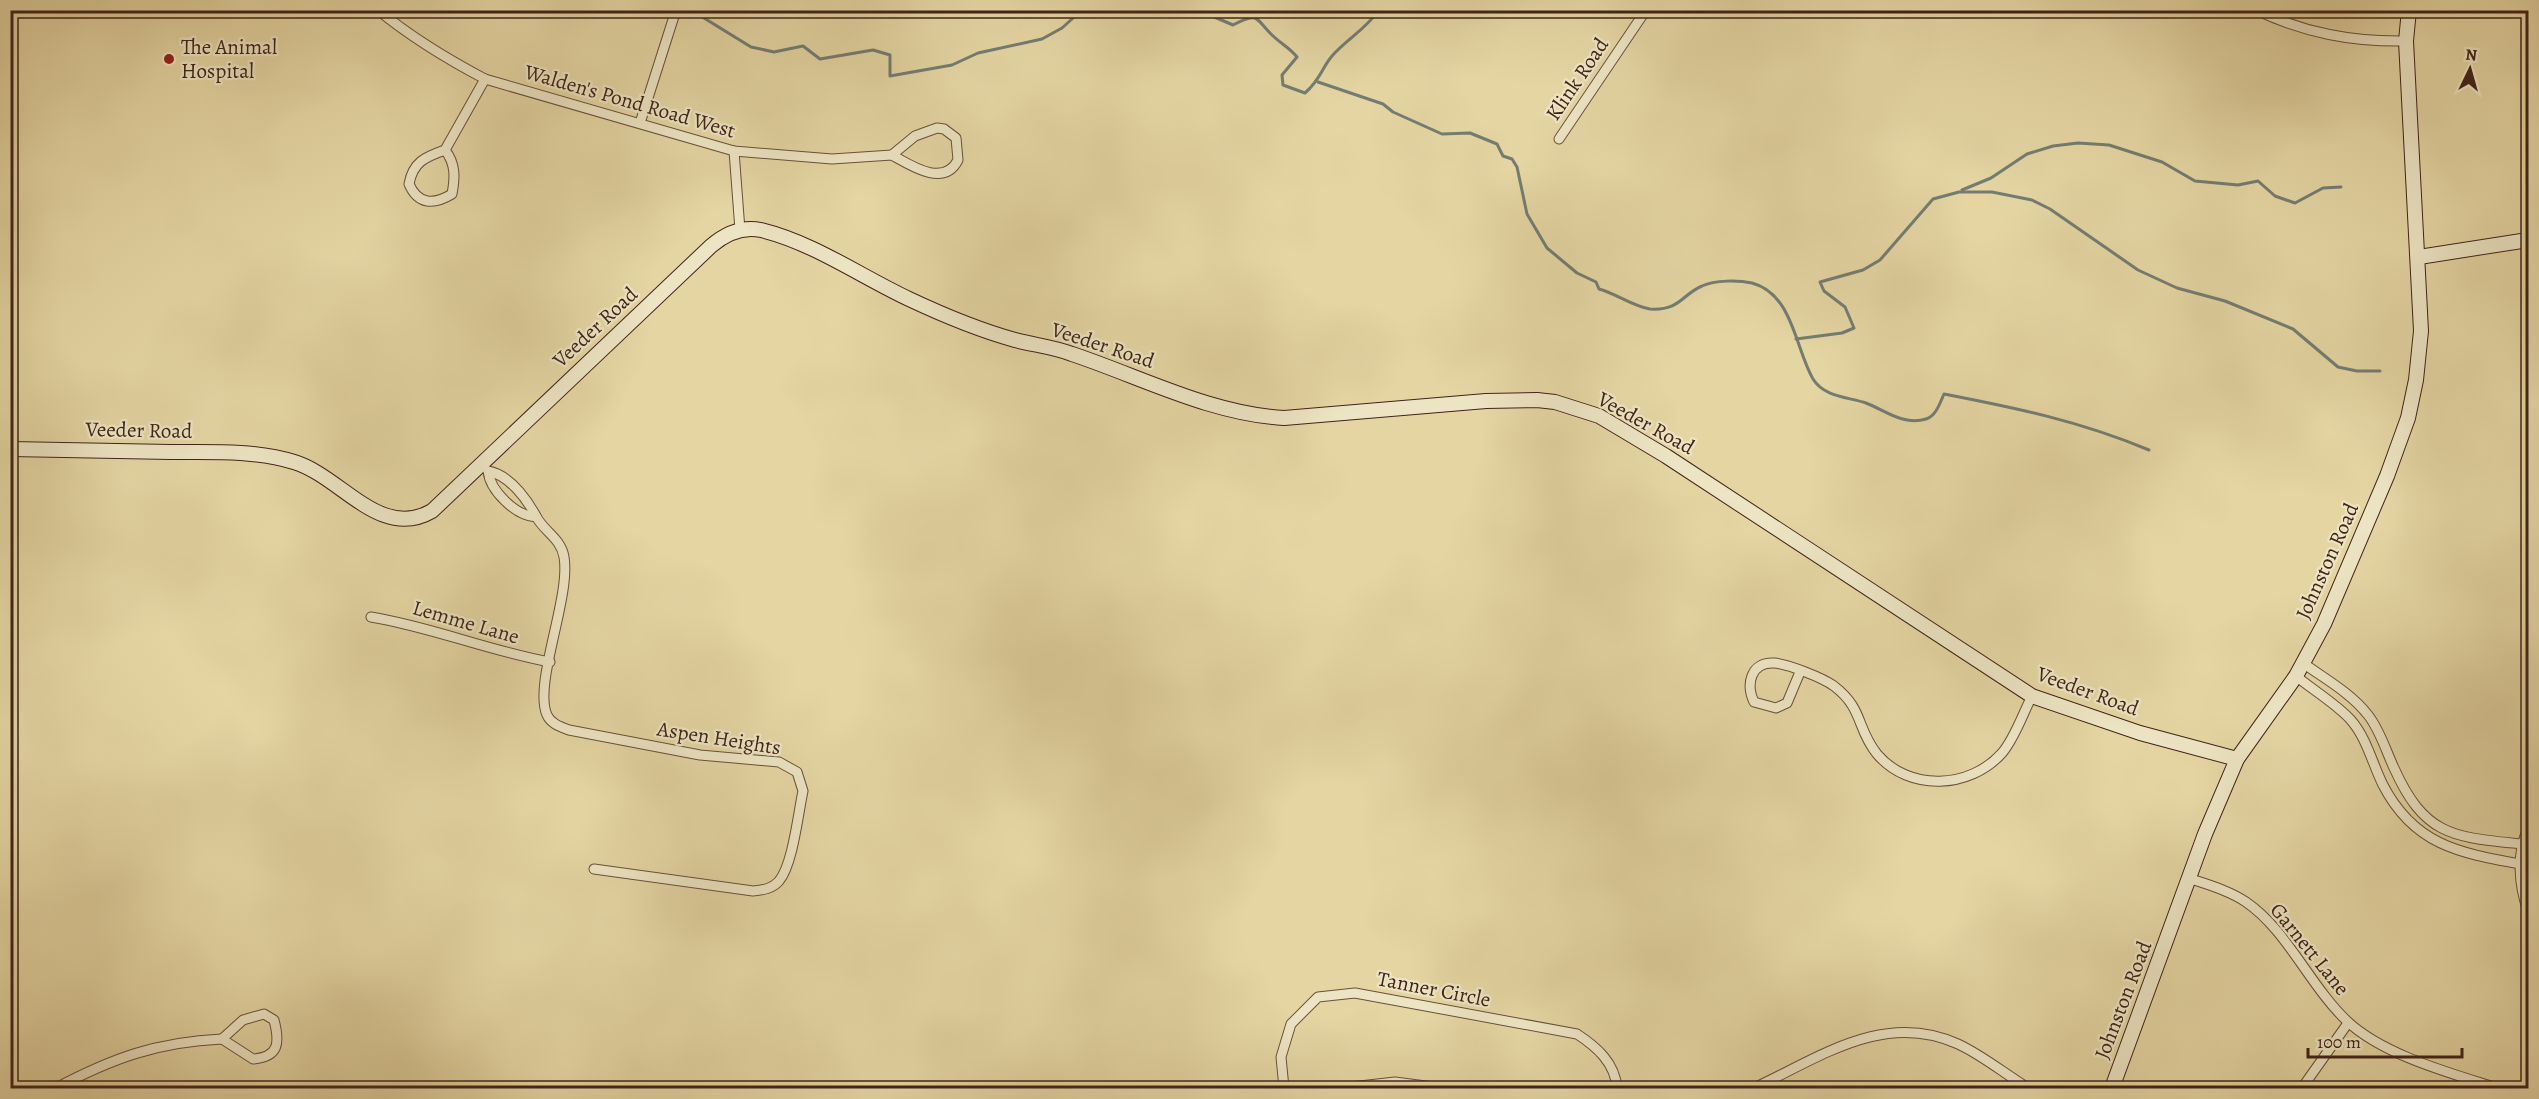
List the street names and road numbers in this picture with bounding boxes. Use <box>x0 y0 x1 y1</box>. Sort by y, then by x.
street label: Klink Road <box>1539 32 1615 126</box>
street label: Walden's Pond Road West <box>520 57 739 145</box>
street label: Veeder Road <box>546 280 644 374</box>
street label: Veeder Road <box>1047 315 1159 375</box>
street label: Veeder Road <box>1592 384 1700 461</box>
street label: Veeder Road <box>84 415 193 445</box>
street label: Johnston Road <box>2289 498 2365 624</box>
street label: Lemme Lane <box>409 593 523 651</box>
street label: Veeder Road <box>2032 659 2144 723</box>
street label: Aspen Heights <box>654 714 783 762</box>
street label: Garnett Lane <box>2264 897 2356 1001</box>
street label: Johnston Road <box>2088 936 2159 1063</box>
street label: Tanner Circle <box>1375 964 1493 1014</box>

